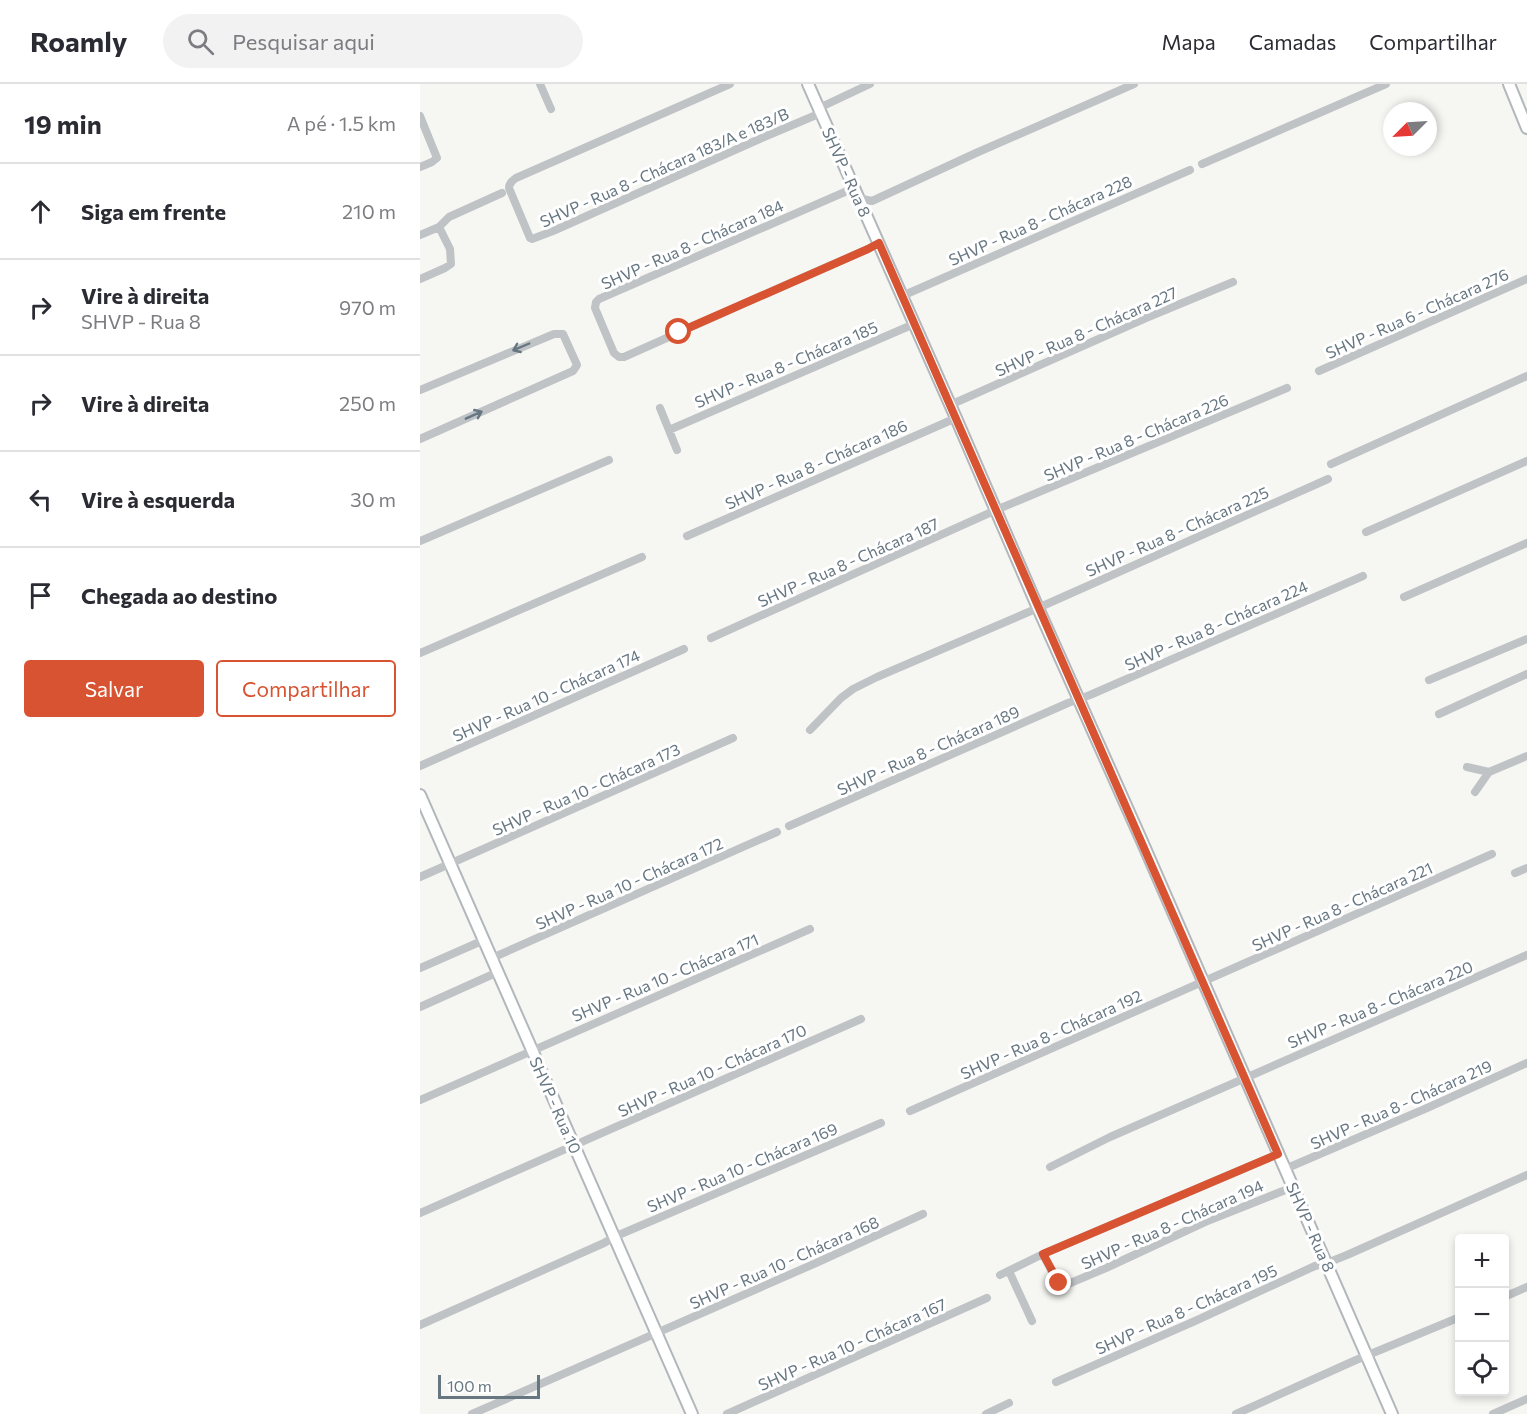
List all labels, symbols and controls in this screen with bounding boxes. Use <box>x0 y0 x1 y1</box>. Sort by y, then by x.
search box <box>163 14 583 68</box>
text: Roamly <box>30 24 127 58</box>
icon: search <box>184 25 217 58</box>
text: Pesquisar aqui <box>232 28 375 55</box>
text: Mapa <box>1162 29 1216 54</box>
text: Camadas <box>1249 29 1336 54</box>
text: Compartilhar <box>1369 29 1497 54</box>
north arrow <box>1383 102 1437 156</box>
street label: SHVP - Rua 8 - Chácara 183/A e 183/B <box>537 103 791 231</box>
text: 19 min <box>24 108 102 139</box>
text: A pé · 1.5 km <box>287 111 396 135</box>
street label: SHVP - Rua 8 <box>819 124 875 220</box>
street label: SHVP - Rua 8 - Chácara 228 <box>945 171 1135 269</box>
icon: ahead <box>24 195 57 228</box>
street label: SHVP - Rua 8 - Chácara 184 <box>598 195 786 293</box>
text: Siga em frente <box>81 198 226 225</box>
text: 210 m <box>342 199 396 223</box>
street label: SHVP - Rua 6 - Chácara 276 <box>1323 264 1511 362</box>
text: Vire à direita <box>81 282 209 309</box>
street label: SHVP - Rua 8 - Chácara 227 <box>992 282 1180 380</box>
icon: right <box>24 291 57 324</box>
text: 970 m <box>339 295 396 319</box>
text: SHVP - Rua 8 <box>81 309 201 333</box>
street label: SHVP - Rua 8 - Chácara 185 <box>692 317 880 411</box>
route start <box>665 318 691 344</box>
one-way arrow <box>512 342 530 353</box>
icon: right <box>24 387 57 420</box>
street label: SHVP - Rua 8 - Chácara 226 <box>1041 389 1231 485</box>
text: Vire à direita <box>81 390 209 417</box>
text: 250 m <box>339 391 396 415</box>
one-way arrow <box>464 409 482 420</box>
street label: SHVP - Rua 8 - Chácara 186 <box>722 415 910 513</box>
street label: SHVP - Rua 8 - Chácara 225 <box>1083 482 1271 580</box>
icon: left <box>24 483 57 516</box>
text: Vire à esquerda <box>81 486 235 513</box>
text: 30 m <box>350 487 396 511</box>
street label: SHVP - Rua 8 - Chácara 187 <box>755 513 941 611</box>
street label: SHVP - Rua 8 - Chácara 224 <box>1122 576 1311 674</box>
icon: arrive <box>24 579 57 612</box>
text: Chegada ao destino <box>81 582 277 609</box>
street label: SHVP - Rua 10 - Chácara 174 <box>450 645 643 745</box>
button: Salvar <box>24 660 204 717</box>
button: Compartilhar <box>216 660 396 717</box>
street label: SHVP - Rua 8 - Chácara 189 <box>834 701 1022 799</box>
street label: SHVP - Rua 10 - Chácara 173 <box>489 739 683 839</box>
street label: SHVP - Rua 10 - Chácara 172 <box>532 833 726 933</box>
street label: SHVP - Rua 8 - Chácara 221 <box>1249 857 1435 955</box>
street label: SHVP - Rua 10 - Chácara 171 <box>569 929 761 1025</box>
street label: SHVP - Rua 8 - Chácara 220 <box>1285 956 1475 1052</box>
street label: SHVP - Rua 8 - Chácara 192 <box>957 985 1145 1083</box>
street label: SHVP - Rua 10 - Chácara 170 <box>615 1020 809 1120</box>
street label: SHVP - Rua 10 <box>526 1054 586 1156</box>
street label: SHVP - Rua 8 - Chácara 219 <box>1307 1055 1495 1153</box>
street label: SHVP - Rua 10 - Chácara 169 <box>644 1118 840 1216</box>
street label: SHVP - Rua 8 - Chácara 194 <box>1078 1175 1266 1273</box>
street label: SHVP - Rua 8 <box>1283 1179 1339 1275</box>
street label: SHVP - Rua 10 - Chácara 168 <box>686 1212 882 1312</box>
map controls <box>1455 1234 1509 1396</box>
button: + <box>1455 1234 1509 1288</box>
street label: SHVP - Rua 8 - Chácara 195 <box>1092 1260 1280 1358</box>
route end <box>1045 1269 1071 1295</box>
button: − <box>1455 1288 1509 1342</box>
street label: SHVP - Rua 10 - Chácara 167 <box>755 1294 949 1394</box>
button: locate <box>1455 1342 1509 1396</box>
scale bar <box>438 1372 540 1400</box>
text: 100 m <box>447 1376 492 1395</box>

